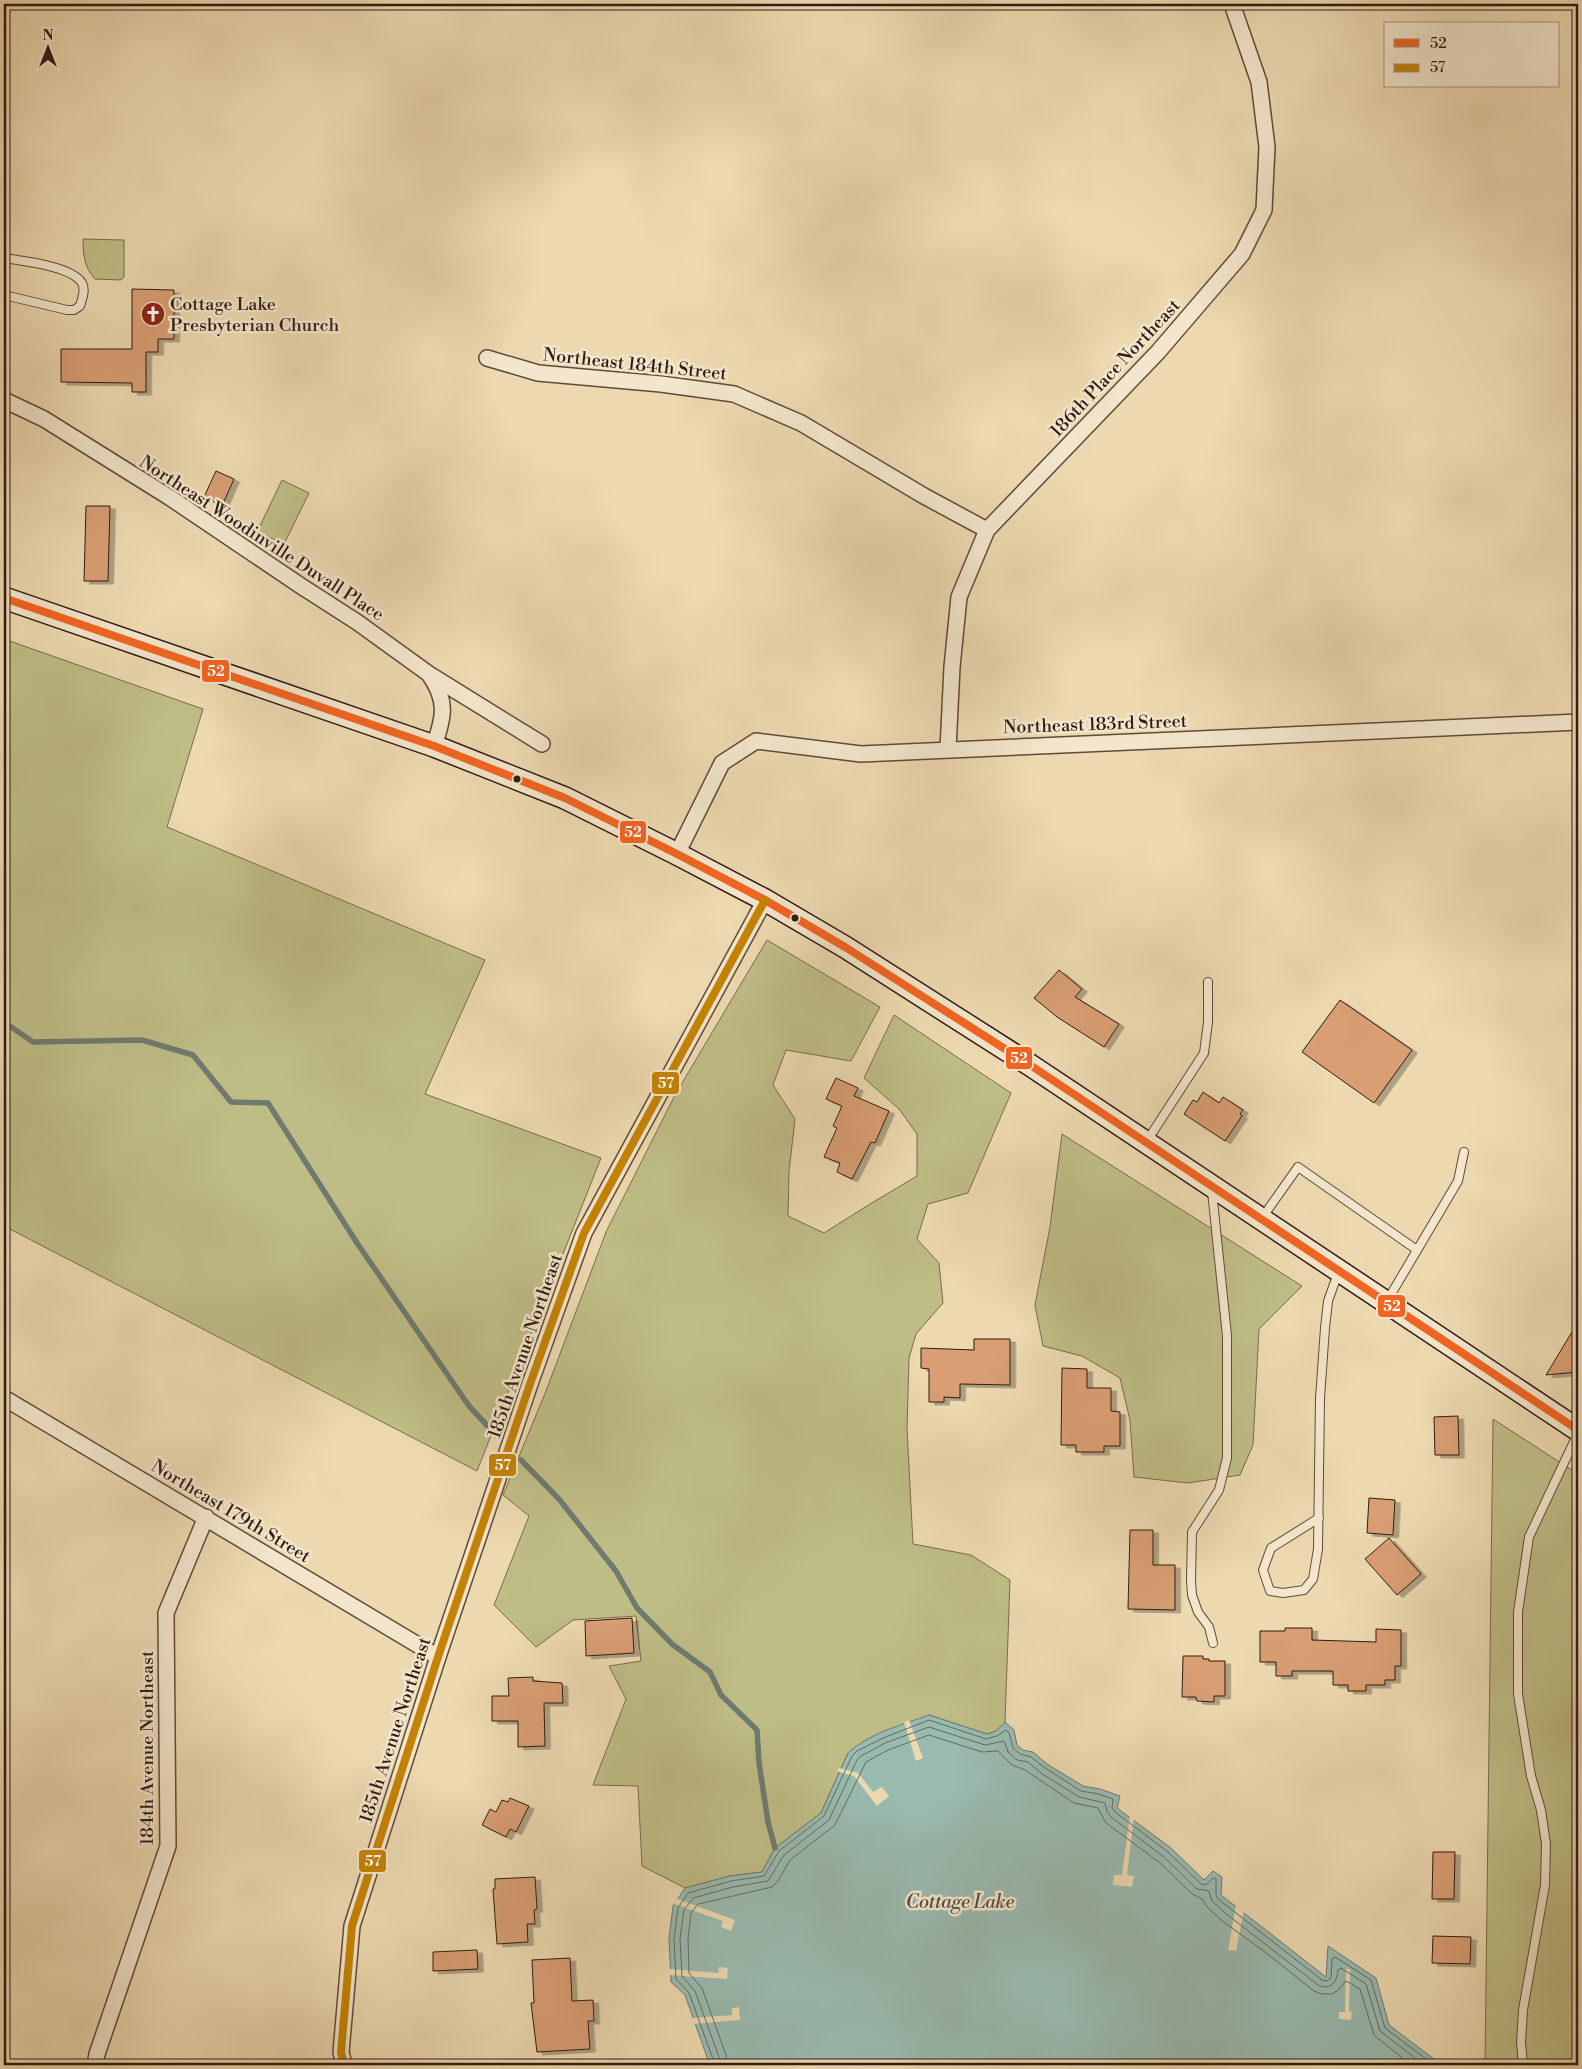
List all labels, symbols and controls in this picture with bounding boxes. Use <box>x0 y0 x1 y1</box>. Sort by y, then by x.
north arrow <box>22 22 72 72</box>
legend <box>1384 22 1560 88</box>
text: N <box>42 27 54 45</box>
text: 52 <box>1430 34 1447 53</box>
text: 57 <box>1430 58 1446 77</box>
place label: Cottage Lake Presbyterian Church <box>170 293 340 337</box>
street label: 186th Place Northeast <box>1045 294 1186 442</box>
church icon: Cottage Lake Presbyterian Church <box>140 301 166 327</box>
street label: Northeast 184th Street <box>542 343 729 386</box>
street label: Northeast Woodinville Duvall Place <box>135 451 388 626</box>
line badge: 52 <box>201 659 230 683</box>
text: 52 <box>207 663 225 681</box>
street label: Northeast 183rd Street <box>1003 710 1188 739</box>
unlabelled marker <box>512 774 522 784</box>
line badge: 52 <box>619 820 647 844</box>
text: 52 <box>624 824 642 842</box>
unlabelled marker <box>790 913 800 923</box>
line badge: 52 <box>1005 1046 1033 1070</box>
text: 52 <box>1010 1050 1028 1068</box>
line badge: 57 <box>651 1071 680 1095</box>
text: 57 <box>658 1075 675 1093</box>
street label: 185th Avenue Northeast <box>483 1250 568 1442</box>
line badge: 52 <box>1377 1294 1406 1318</box>
text: 52 <box>1383 1298 1401 1316</box>
line badge: 57 <box>488 1453 517 1477</box>
street label: Northeast 179th Street <box>147 1455 315 1568</box>
text: 57 <box>495 1457 512 1475</box>
street label: 185th Avenue Northeast <box>355 1634 437 1826</box>
street label: 184th Avenue Northeast <box>136 1650 159 1845</box>
line badge: 57 <box>358 1849 387 1873</box>
text: 57 <box>365 1853 382 1871</box>
water label: Cottage Lake <box>906 1890 1014 1914</box>

